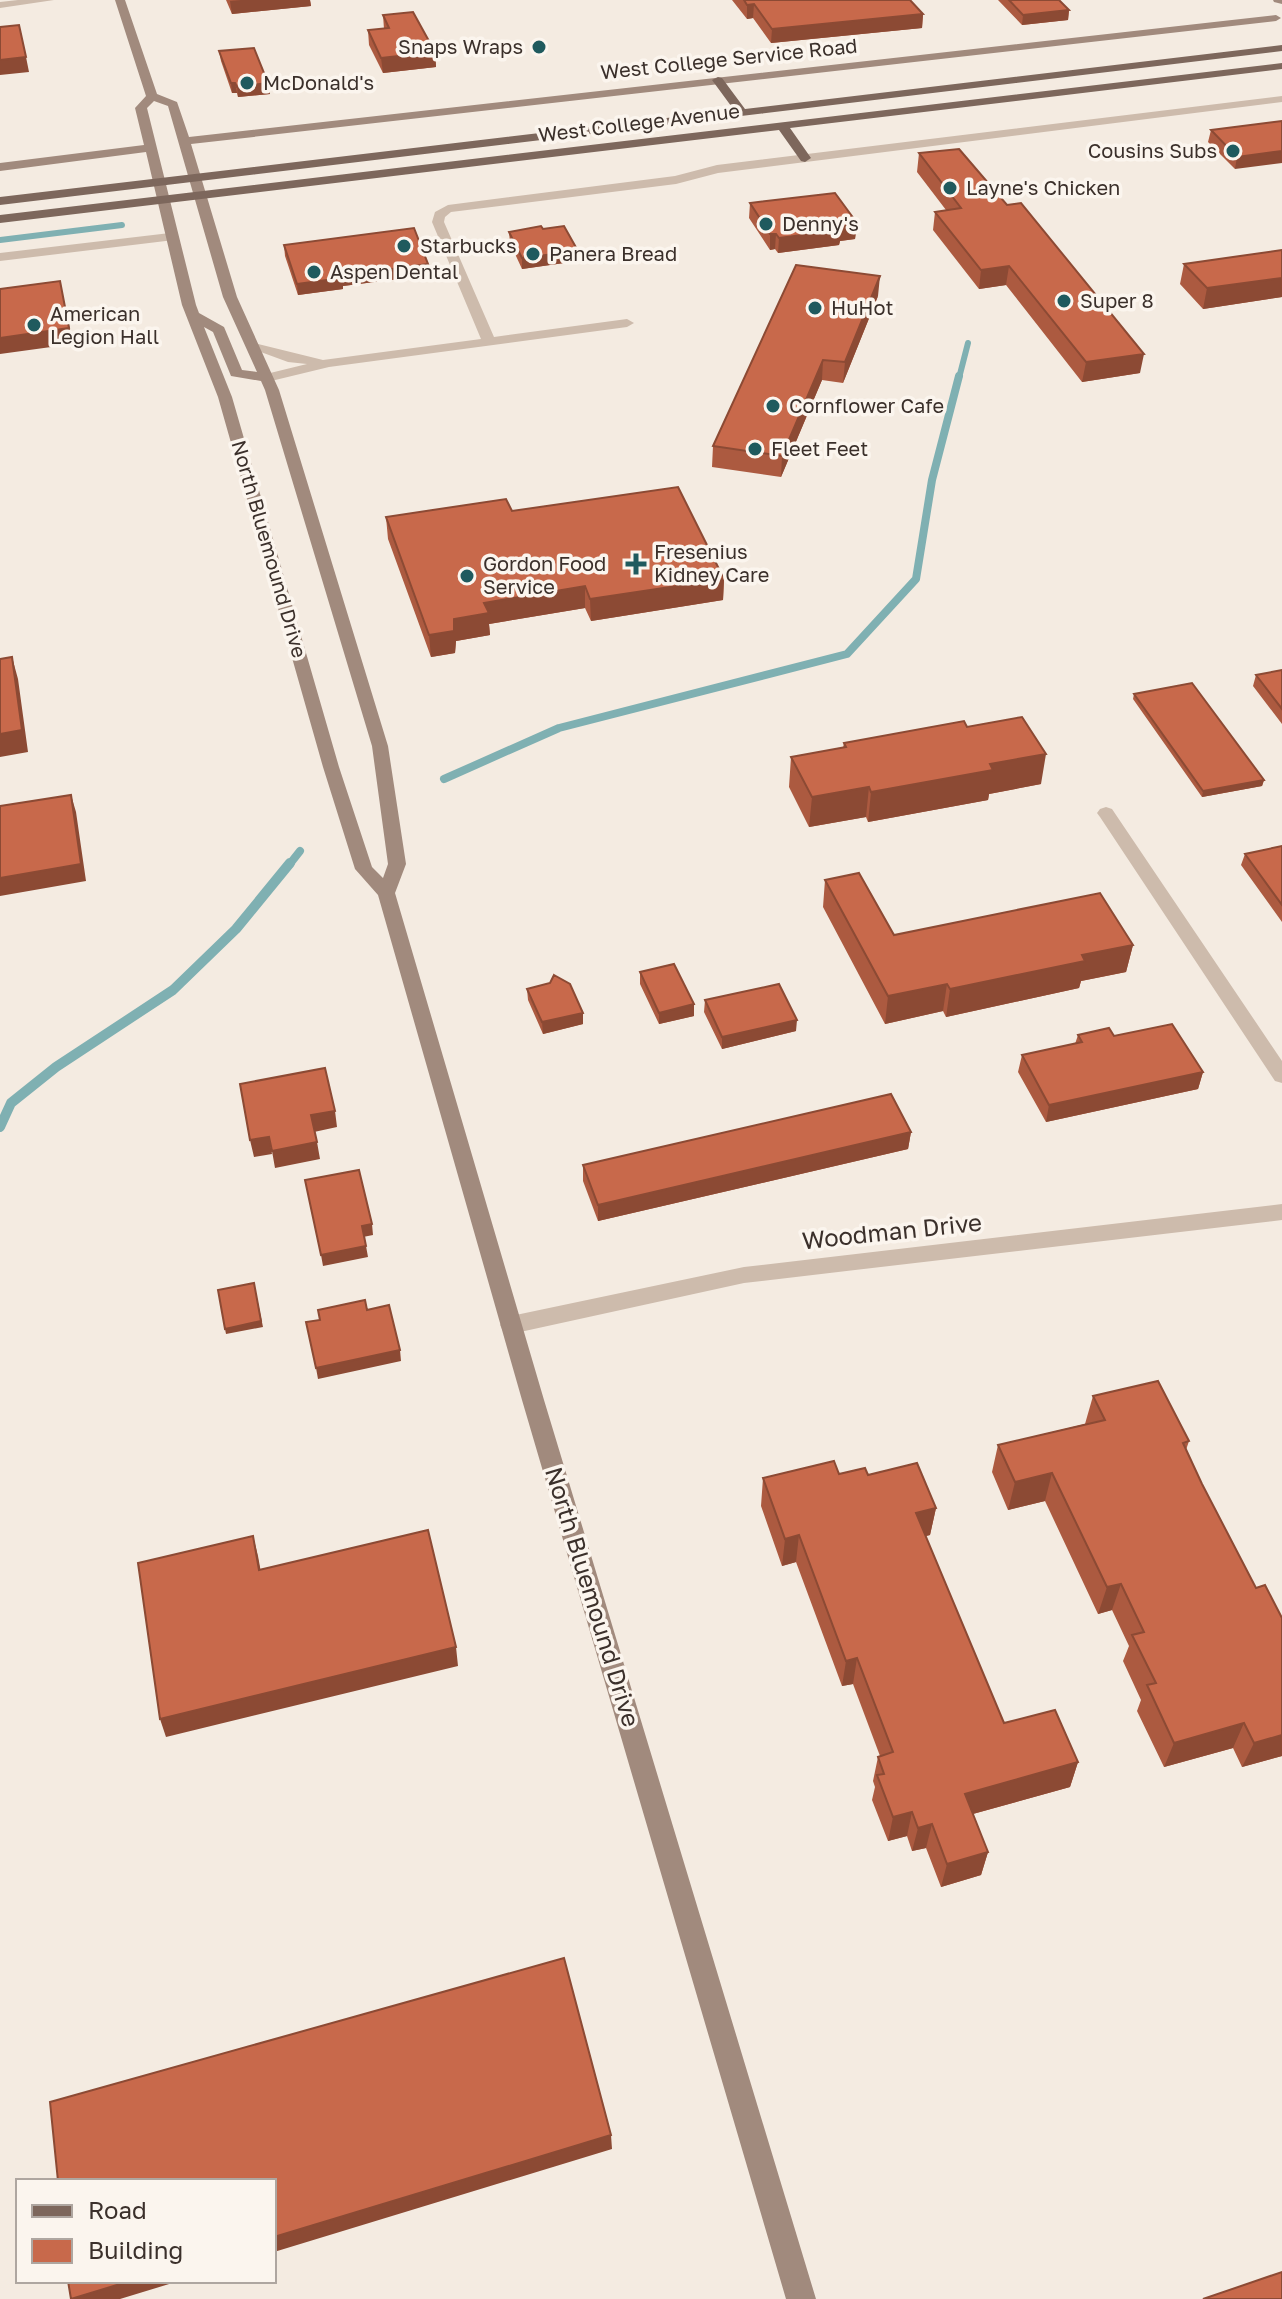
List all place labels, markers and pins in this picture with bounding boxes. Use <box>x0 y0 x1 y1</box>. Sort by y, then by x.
place label: Snaps Wraps <box>398 34 523 58</box>
marker: Snaps Wraps <box>530 38 548 56</box>
place label: McDonald's <box>263 70 374 94</box>
marker: McDonald's <box>238 74 256 92</box>
place label: Cousins Subs <box>1088 138 1217 162</box>
marker: Cousins Subs <box>1224 142 1242 160</box>
place label: Layne's Chicken <box>966 175 1120 199</box>
marker: Layne's Chicken <box>941 179 959 197</box>
place label: Denny's <box>782 211 859 235</box>
marker: Denny's <box>757 215 775 233</box>
place label: Starbucks <box>420 233 517 257</box>
marker: Starbucks <box>395 237 413 255</box>
place label: Panera Bread <box>549 241 677 265</box>
marker: Panera Bread <box>524 245 542 263</box>
place label: Aspen Dental <box>330 259 459 283</box>
marker: Aspen Dental <box>305 263 323 281</box>
place label: Super 8 <box>1080 288 1154 312</box>
marker: Super 8 <box>1055 292 1073 310</box>
place label: HuHot <box>831 295 894 319</box>
marker: HuHot <box>806 299 824 317</box>
place label: American Legion Hall <box>50 301 159 348</box>
marker: American Legion Hall <box>25 316 43 334</box>
place label: Cornflower Cafe <box>789 393 944 417</box>
marker: Cornflower Cafe <box>764 397 782 415</box>
place label: Fleet Feet <box>771 436 868 460</box>
marker: Fleet Feet <box>746 440 764 458</box>
place label: Fresenius Kidney Care <box>654 539 769 586</box>
place label: Gordon Food Service <box>483 551 606 598</box>
marker: Fresenius Kidney Care <box>625 553 647 575</box>
marker: Gordon Food Service <box>458 567 476 585</box>

